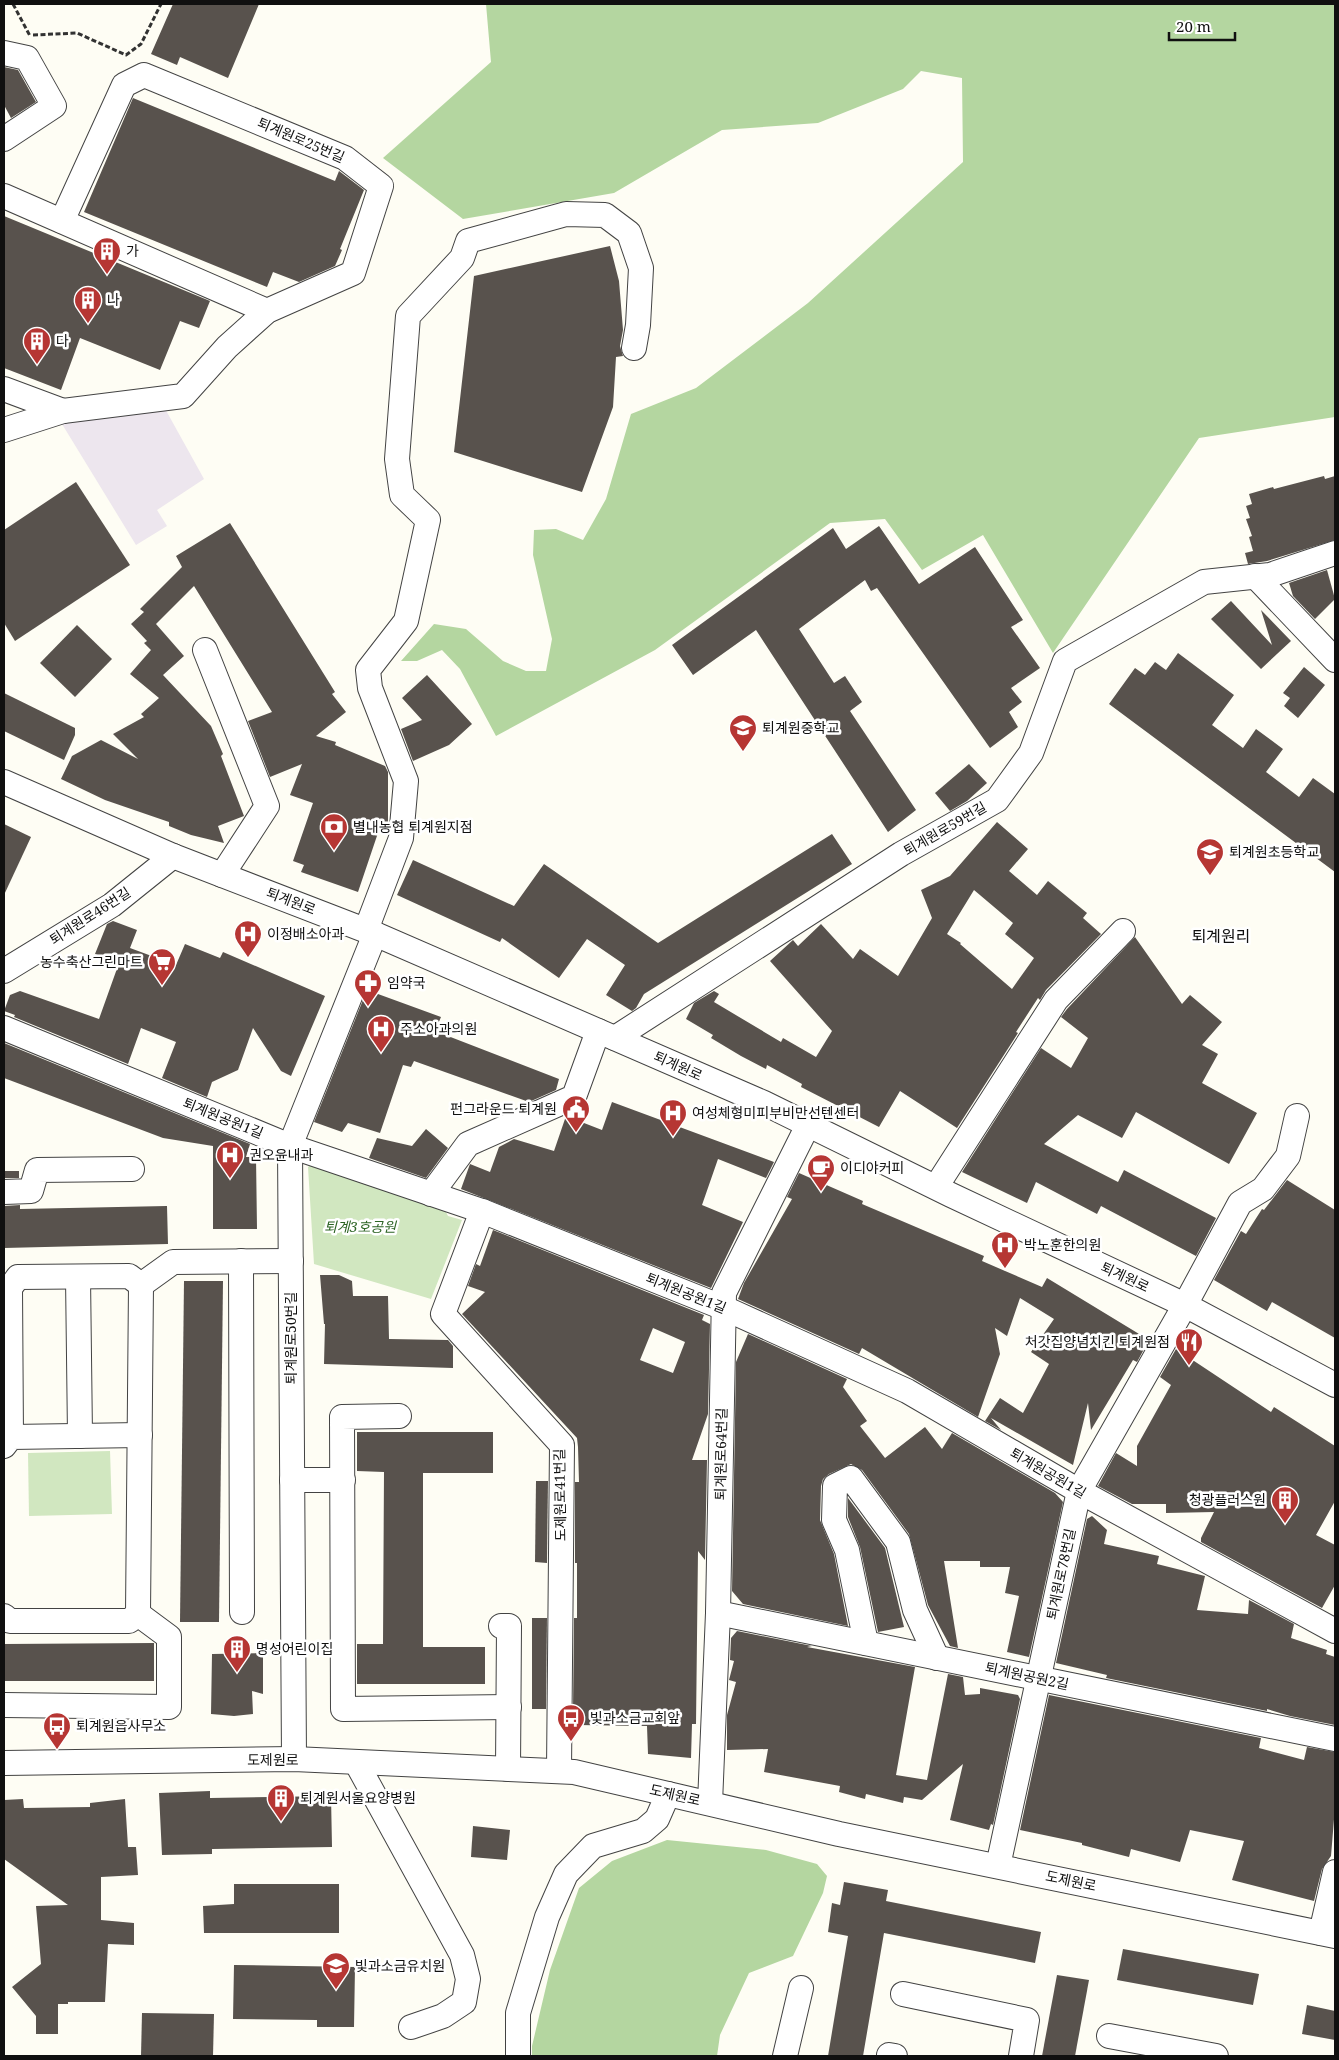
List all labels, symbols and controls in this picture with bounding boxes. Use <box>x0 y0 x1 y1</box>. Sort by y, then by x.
scale bar <box>1169 10 1235 42</box>
text: 20 m <box>1176 16 1211 36</box>
street label: 퇴계원로25번길 <box>255 113 348 166</box>
building icon: 가 <box>92 236 122 275</box>
place label: 가 <box>126 241 139 260</box>
building icon: 나 <box>73 285 103 324</box>
place label: 나 <box>107 290 120 309</box>
building icon: 다 <box>22 326 52 365</box>
place label: 다 <box>56 331 69 350</box>
school or university icon: 퇴계원중학교 <box>728 713 758 752</box>
place label: 퇴계원중학교 <box>762 718 839 737</box>
street label: 퇴계원로59번길 <box>900 797 990 860</box>
bank icon: 별내농협 퇴계원지점 <box>319 812 349 851</box>
place label: 별내농협 퇴계원지점 <box>353 817 473 836</box>
school or university icon: 퇴계원초등학교 <box>1195 837 1225 876</box>
place label: 퇴계원초등학교 <box>1229 842 1319 861</box>
street label: 퇴계원로46번길 <box>46 882 134 949</box>
street label: 퇴계원로 <box>264 882 319 919</box>
hospital icon: 이정배소아과 <box>233 919 263 958</box>
place label: 이정배소아과 <box>267 924 344 943</box>
district label: 퇴계원리 <box>1192 925 1250 947</box>
supermarket icon: 농수축산그린마트 <box>147 947 177 986</box>
place label: 농수축산그린마트 <box>40 952 143 971</box>
pharmacy icon: 임약국 <box>353 968 383 1007</box>
place label: 임약국 <box>387 973 426 992</box>
hospital icon: 주소아과의원 <box>366 1014 396 1053</box>
place label: 주소아과의원 <box>400 1019 477 1038</box>
street label: 퇴계원로 <box>651 1046 706 1085</box>
street label: 퇴계원공원1길 <box>180 1093 266 1142</box>
public building icon: 펀그라운드 퇴계원 <box>561 1094 591 1133</box>
hospital icon: 여성체형미피부비만선텐센터 <box>658 1098 688 1137</box>
place label: 펀그라운드 퇴계원 <box>450 1099 557 1118</box>
place label: 여성체형미피부비만선텐센터 <box>692 1103 859 1122</box>
hospital icon: 권오윤내과 <box>215 1140 245 1179</box>
place label: 권오윤내과 <box>249 1145 314 1164</box>
cafe icon: 이디야커피 <box>806 1153 836 1192</box>
place label: 이디야커피 <box>840 1158 904 1177</box>
park label: 퇴계3호공원 <box>324 1217 397 1236</box>
hospital icon: 박노훈한의원 <box>990 1230 1020 1269</box>
place label: 박노훈한의원 <box>1024 1235 1101 1254</box>
street label: 퇴계원로 <box>1098 1257 1153 1296</box>
street label: 퇴계원공원1길 <box>643 1268 729 1317</box>
street label: 퇴계원로50번길 <box>281 1292 300 1384</box>
restaurant icon: 처갓집양념치킨 퇴계원점 <box>1174 1327 1204 1366</box>
place label: 처갓집양념치킨 퇴계원점 <box>1025 1332 1170 1351</box>
street label: 퇴계원로64번길 <box>710 1407 731 1501</box>
street label: 퇴계원공원1길 <box>1007 1443 1090 1502</box>
street label: 도제원로41번길 <box>549 1448 570 1542</box>
building icon: 청광플러스원 <box>1270 1485 1300 1524</box>
place label: 청광플러스원 <box>1189 1490 1266 1509</box>
street label: 퇴계원로78번길 <box>1042 1526 1079 1621</box>
building icon: 명성어린이집 <box>222 1634 252 1673</box>
place label: 명성어린이집 <box>256 1639 333 1658</box>
street label: 퇴계원공원2길 <box>984 1657 1071 1694</box>
bus stop icon: 빛과소금교회앞 <box>556 1703 586 1742</box>
place label: 빛과소금교회앞 <box>590 1708 680 1727</box>
bus stop icon: 퇴계원읍사무소 <box>42 1711 72 1750</box>
place label: 퇴계원읍사무소 <box>76 1716 166 1735</box>
street label: 도제원로 <box>247 1750 299 1769</box>
street label: 도제원로 <box>648 1779 702 1810</box>
building icon: 퇴계원서울요양병원 <box>266 1783 296 1822</box>
place label: 퇴계원서울요양병원 <box>300 1788 416 1807</box>
street label: 도제원로 <box>1044 1866 1098 1895</box>
school or university icon: 빛과소금유치원 <box>321 1951 351 1990</box>
place label: 빛과소금유치원 <box>355 1956 445 1975</box>

